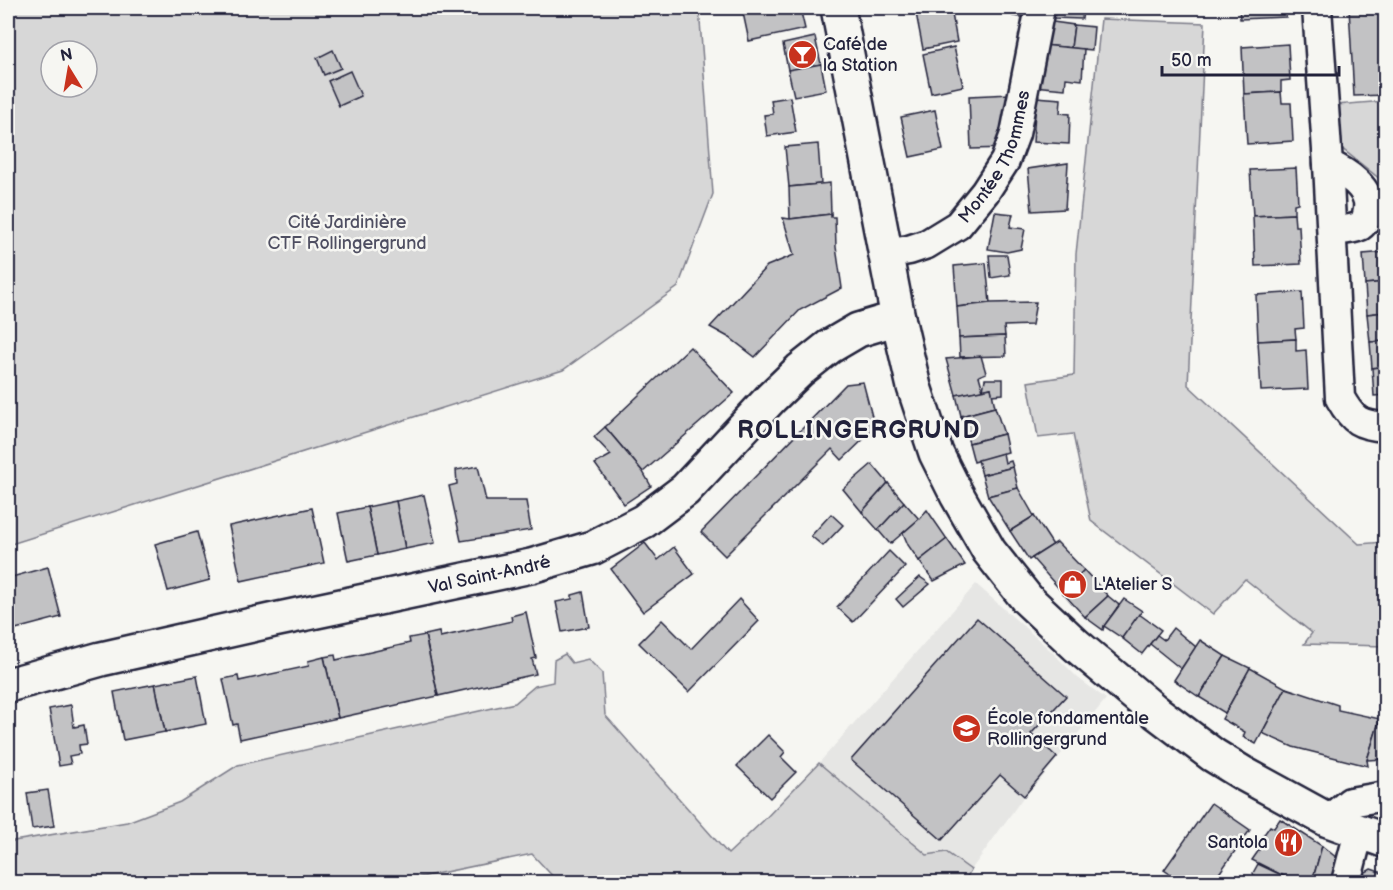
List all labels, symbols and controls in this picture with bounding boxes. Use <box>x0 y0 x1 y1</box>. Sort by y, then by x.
place label: Café de la Station <box>823 34 898 76</box>
bar icon: Café de la Station <box>786 38 818 70</box>
north arrow <box>39 39 99 99</box>
scale bar <box>1162 39 1339 77</box>
text: N <box>59 45 74 66</box>
text: 50 m <box>1171 50 1212 71</box>
street label: Montée Thommes <box>954 88 1034 227</box>
park label: Cité Jardinière CTF Rollingergrund <box>267 212 427 254</box>
district label: ROLLINGERGRUND <box>737 416 981 445</box>
street label: Val Saint-André <box>426 550 553 598</box>
shop icon: L'Atelier S <box>1056 568 1088 600</box>
place label: L'Atelier S <box>1093 574 1172 595</box>
place label: École fondamentale Rollingergrund <box>987 706 1149 750</box>
school or university icon: École fondamentale Rollingergrund <box>950 712 982 744</box>
restaurant icon: Santola <box>1273 826 1305 858</box>
place label: Santola <box>1207 832 1268 853</box>

